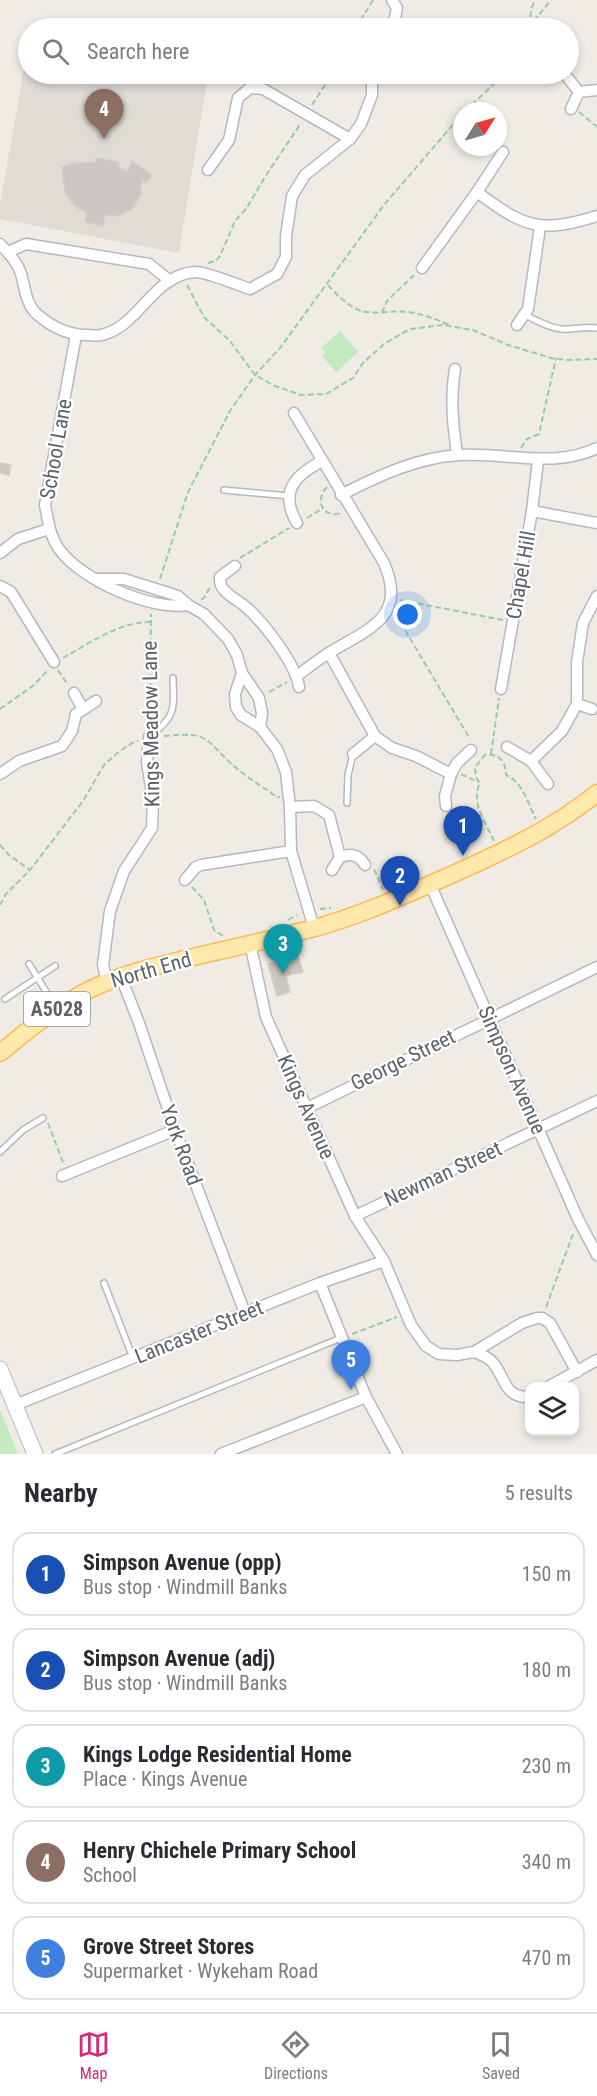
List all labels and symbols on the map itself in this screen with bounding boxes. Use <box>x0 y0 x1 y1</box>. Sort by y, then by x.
pin: 4 <box>84 90 124 139</box>
north arrow <box>453 102 507 156</box>
street label: School Lane <box>35 397 77 501</box>
street label: Chapel Hill <box>501 529 541 621</box>
your location <box>393 600 422 629</box>
street label: Kings Meadow Lane <box>138 640 164 807</box>
pin: 1 <box>444 806 482 856</box>
pin: 2 <box>380 856 420 906</box>
pin: 3 <box>264 924 302 974</box>
street label: North End <box>108 947 194 993</box>
road number: A5028 <box>24 992 90 1026</box>
street label: Simpson Avenue <box>473 1002 551 1138</box>
street label: George Street <box>347 1024 459 1096</box>
street label: Kings Avenue <box>272 1051 340 1163</box>
street label: York Road <box>155 1102 207 1188</box>
street label: Newman Street <box>381 1136 505 1212</box>
street label: Lancaster Street <box>131 1295 267 1369</box>
pin: 5 <box>332 1340 370 1390</box>

